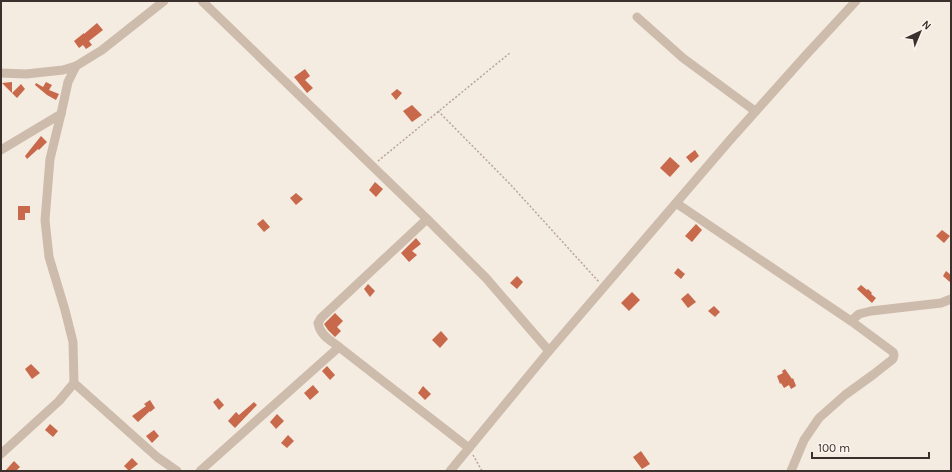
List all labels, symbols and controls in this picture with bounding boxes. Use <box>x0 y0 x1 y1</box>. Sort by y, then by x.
north arrow <box>900 12 940 52</box>
text: N <box>919 18 934 33</box>
scale bar <box>812 434 929 460</box>
text: 100 m <box>818 441 850 455</box>

